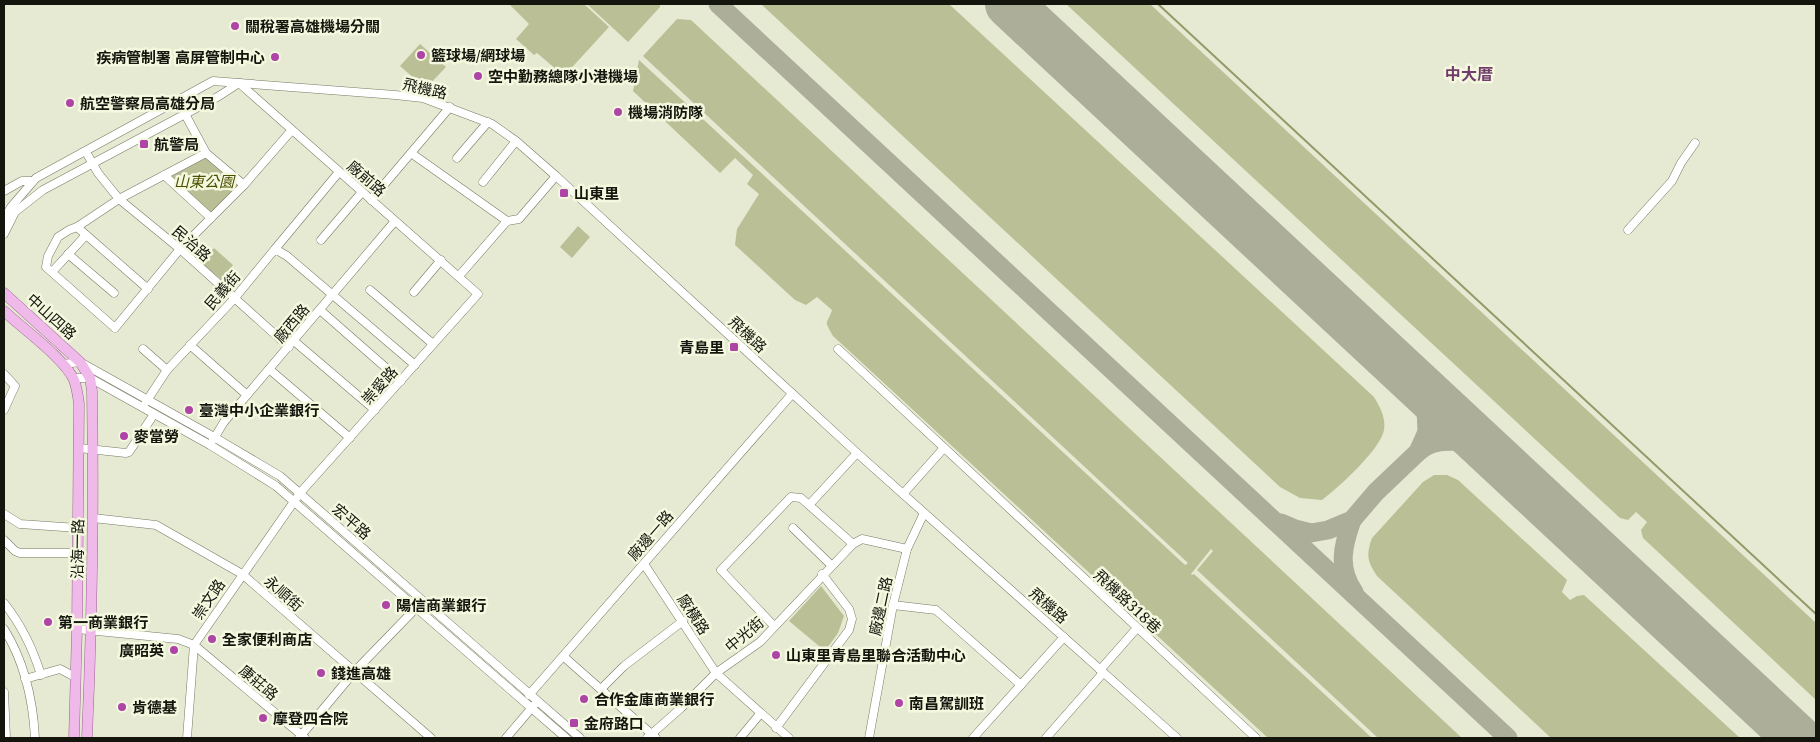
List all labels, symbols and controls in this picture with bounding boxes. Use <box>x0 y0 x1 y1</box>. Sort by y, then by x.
place label: 關稅署高雄機場分關 <box>245 16 380 36</box>
marker: 關稅署高雄機場分關 <box>229 20 241 32</box>
place label: 籃球場/網球場 <box>431 45 525 65</box>
place label: 疾病管制署 高屏管制中心 <box>96 47 265 67</box>
marker: 籃球場/網球場 <box>415 49 427 61</box>
marker: 疾病管制署 高屏管制中心 <box>269 51 281 63</box>
district label: 中大厝 <box>1445 63 1493 85</box>
place label: 空中勤務總隊小港機場 <box>488 66 638 86</box>
marker: 空中勤務總隊小港機場 <box>472 70 484 82</box>
street label: 飛機路 <box>401 73 449 103</box>
place label: 航空警察局高雄分局 <box>80 93 215 113</box>
marker: 航空警察局高雄分局 <box>64 97 76 109</box>
place label: 機場消防隊 <box>628 102 703 122</box>
marker: 機場消防隊 <box>612 106 624 118</box>
place label: 航警局 <box>154 134 199 154</box>
marker: 航警局 <box>138 138 150 150</box>
street label: 廠前路 <box>343 156 391 200</box>
park label: 山東公園 <box>174 171 236 191</box>
place label: 山東里 <box>574 183 619 203</box>
marker: 山東里 <box>558 187 570 199</box>
street label: 民治路 <box>168 221 216 265</box>
street label: 民義街 <box>200 266 244 314</box>
street label: 中山四路 <box>23 288 81 344</box>
street label: 廠西路 <box>269 299 313 347</box>
street label: 飛機路 <box>725 311 771 357</box>
place label: 青島里 <box>679 337 724 357</box>
marker: 青島里 <box>728 341 740 353</box>
street label: 崇愛路 <box>357 362 401 408</box>
place label: 臺灣中小企業銀行 <box>199 400 319 420</box>
marker: 臺灣中小企業銀行 <box>183 404 195 416</box>
place label: 麥當勞 <box>134 426 179 446</box>
marker: 麥當勞 <box>118 430 130 442</box>
street label: 宏平路 <box>328 499 376 543</box>
street label: 廠邊一路 <box>623 506 677 564</box>
street label: 沿海一路 <box>66 519 88 579</box>
street label: 飛機路318巷 <box>1090 565 1166 637</box>
street label: 永順街 <box>260 571 308 615</box>
street label: 崇文路 <box>187 575 229 623</box>
street label: 廠邊二路 <box>864 575 896 637</box>
street label: 飛機路 <box>1025 583 1073 627</box>
street label: 廠橫路 <box>673 590 715 638</box>
place label: 陽信商業銀行 <box>396 595 486 615</box>
marker: 陽信商業銀行 <box>380 599 392 611</box>
place label: 第一商業銀行 <box>58 612 148 632</box>
street label: 中光街 <box>720 612 768 656</box>
marker: 第一商業銀行 <box>42 616 54 628</box>
place label: 全家便利商店 <box>222 629 312 649</box>
marker: 全家便利商店 <box>206 633 218 645</box>
place label: 廣昭英 <box>119 640 164 660</box>
marker: 廣昭英 <box>168 644 180 656</box>
place label: 山東里青島里聯合活動中心 <box>786 645 966 665</box>
marker: 山東里青島里聯合活動中心 <box>770 649 782 661</box>
street label: 康莊路 <box>235 660 283 704</box>
place label: 錢進高雄 <box>331 663 391 683</box>
marker: 錢進高雄 <box>315 667 327 679</box>
place label: 合作金庫商業銀行 <box>594 689 714 709</box>
marker: 合作金庫商業銀行 <box>578 693 590 705</box>
place label: 南昌駕訓班 <box>909 693 984 713</box>
place label: 肯德基 <box>132 697 177 717</box>
marker: 南昌駕訓班 <box>893 697 905 709</box>
marker: 肯德基 <box>116 701 128 713</box>
place label: 摩登四合院 <box>273 708 348 728</box>
marker: 摩登四合院 <box>257 712 269 724</box>
place label: 金府路口 <box>584 713 644 733</box>
marker: 金府路口 <box>568 717 580 729</box>

